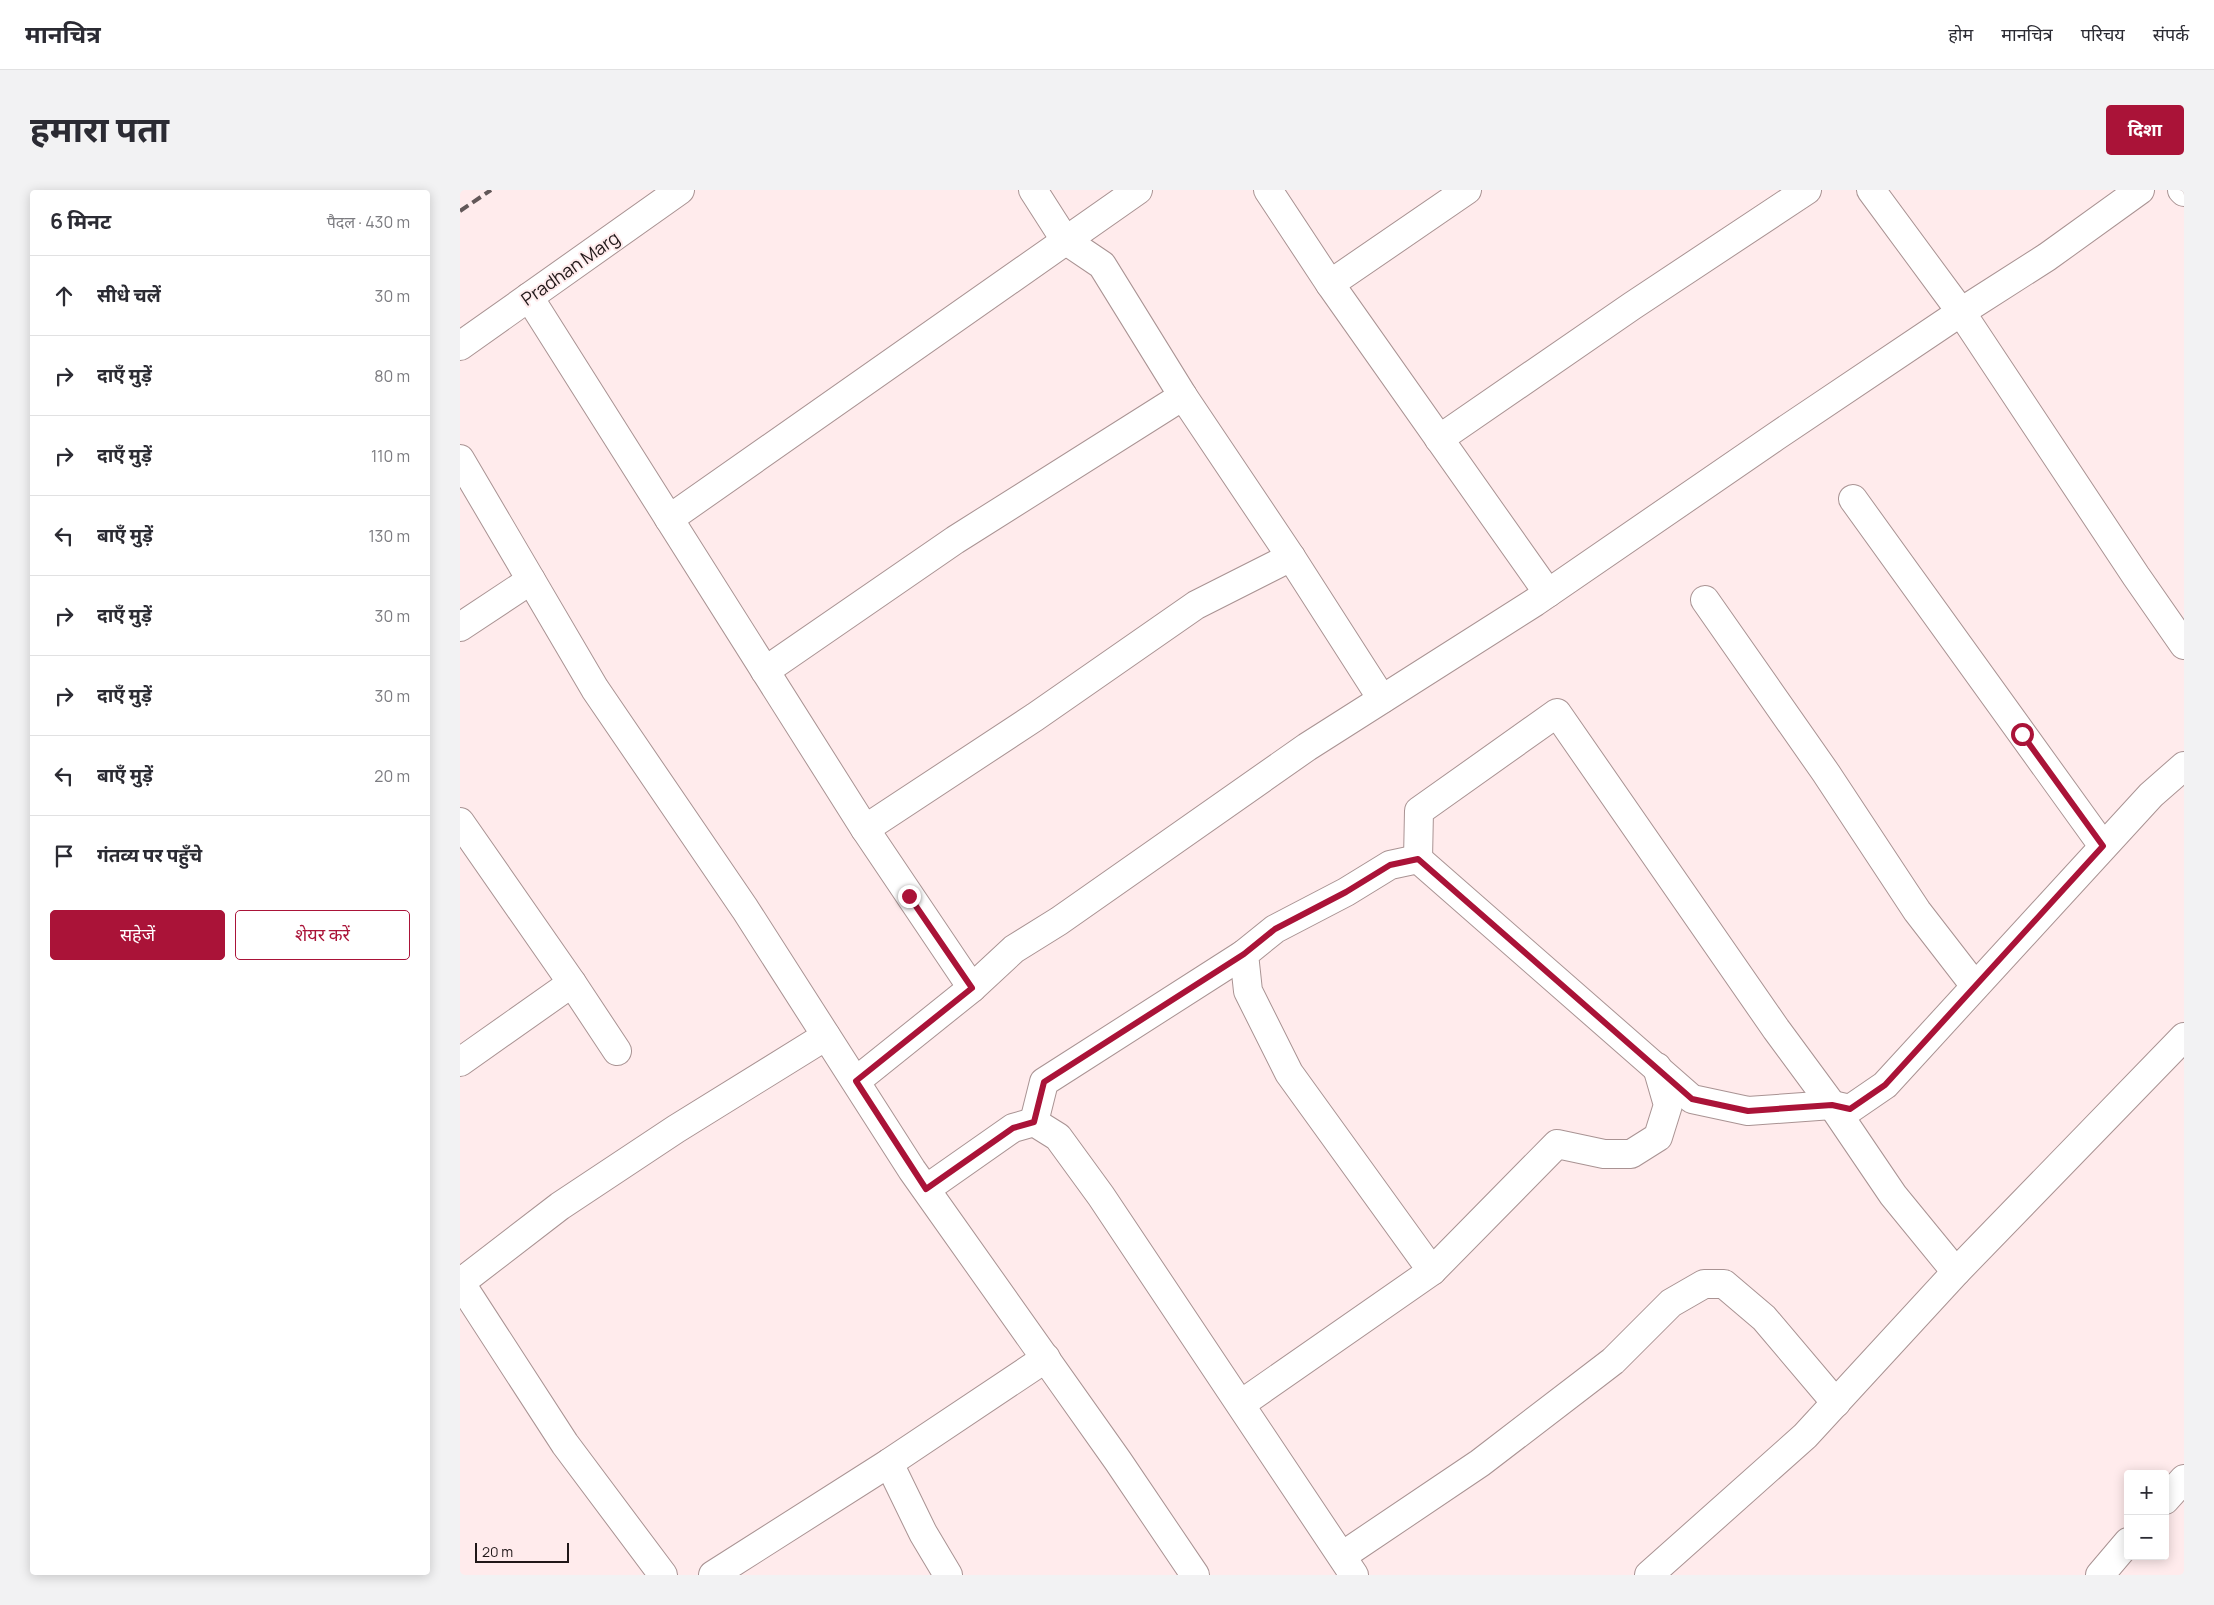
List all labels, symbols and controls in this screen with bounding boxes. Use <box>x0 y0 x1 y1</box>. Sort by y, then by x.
text: मानचित्र <box>25 17 101 50</box>
text: होम <box>1948 22 1973 46</box>
text: मानचित्र <box>2001 22 2053 46</box>
text: परिचय <box>2081 22 2125 46</box>
text: संपर्क <box>2153 22 2189 46</box>
text: हमारा पता <box>30 105 169 153</box>
button: दिशा <box>2106 105 2184 155</box>
text: 6 मिनट <box>50 207 111 235</box>
text: पैदल · 430 m <box>327 211 410 233</box>
street label: Pradhan Marg <box>516 225 624 311</box>
icon: ahead <box>50 282 78 310</box>
text: सीधे चलें <box>97 282 161 308</box>
text: 30 m <box>375 285 410 307</box>
icon: right <box>50 362 78 390</box>
text: दाएँ मुड़ें <box>97 362 152 388</box>
text: 80 m <box>374 365 410 387</box>
icon: right <box>50 442 78 470</box>
text: दाएँ मुड़ें <box>97 442 152 468</box>
text: 110 m <box>371 445 410 467</box>
icon: left <box>50 522 78 550</box>
text: बाएँ मुड़ें <box>97 522 153 548</box>
text: 130 m <box>368 525 410 547</box>
icon: right <box>50 602 78 630</box>
text: दाएँ मुड़ें <box>97 602 152 628</box>
text: 30 m <box>375 605 410 627</box>
icon: right <box>50 682 78 710</box>
text: दाएँ मुड़ें <box>97 682 152 708</box>
text: 30 m <box>375 685 410 707</box>
route start <box>2011 723 2034 746</box>
icon: left <box>50 762 78 790</box>
text: बाएँ मुड़ें <box>97 762 153 788</box>
text: 20 m <box>374 765 410 787</box>
icon: arrive <box>50 842 78 870</box>
text: गंतव्य पर पहुँचे <box>97 842 202 868</box>
route end <box>898 885 921 908</box>
button: सहेजें <box>50 910 225 960</box>
button: शेयर करें <box>235 910 410 960</box>
map controls <box>2124 1470 2169 1560</box>
button: + <box>2124 1470 2169 1515</box>
button: − <box>2124 1515 2169 1560</box>
scale bar <box>475 1540 569 1563</box>
text: 20 m <box>482 1542 513 1561</box>

